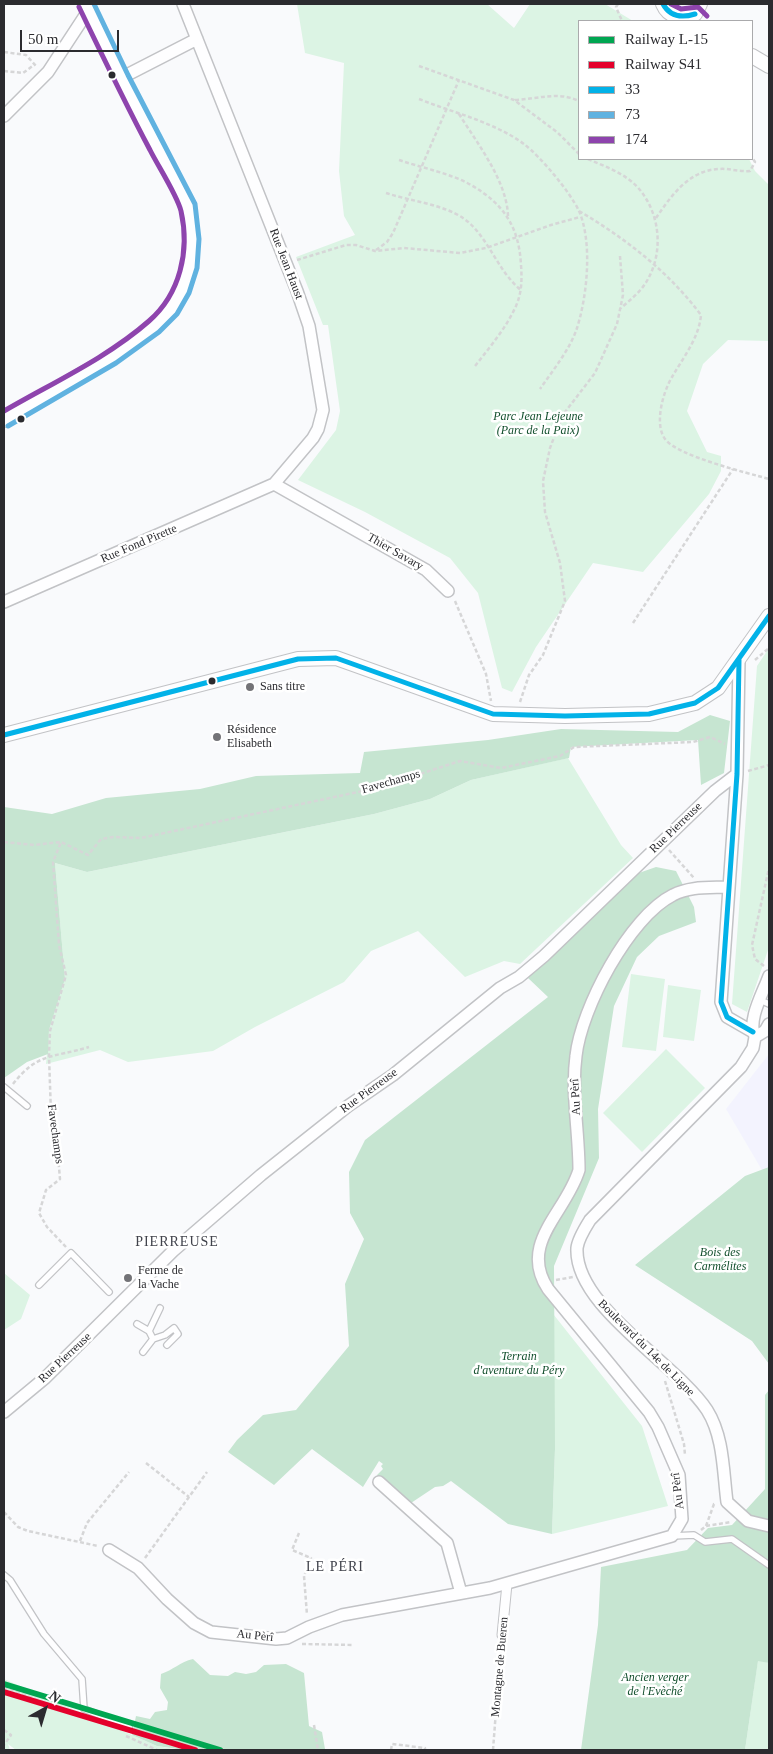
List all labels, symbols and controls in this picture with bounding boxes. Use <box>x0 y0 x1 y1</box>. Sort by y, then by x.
scale bar <box>22 20 121 52</box>
legend <box>578 20 753 160</box>
text: 50 m <box>28 31 58 47</box>
text: Railway L-15 <box>625 31 708 47</box>
text: Railway S41 <box>625 56 702 72</box>
unlabelled marker <box>107 70 117 80</box>
text: 33 <box>625 81 640 97</box>
text: 73 <box>625 106 640 122</box>
text: 174 <box>625 131 648 147</box>
street label: Rue Jean Haust <box>266 227 306 301</box>
park label: Parc Jean Lejeune (Parc de la Paix) <box>493 410 583 438</box>
unlabelled marker <box>16 414 26 424</box>
street label: Rue Fond Pirette <box>99 521 179 567</box>
street label: Thier Savary <box>364 530 426 574</box>
unlabelled marker <box>207 676 217 686</box>
place label: Sans titre <box>260 680 305 694</box>
marker: Sans titre <box>244 681 256 693</box>
place label: Résidence Elisabeth <box>227 723 276 751</box>
marker: Résidence Elisabeth <box>211 731 223 743</box>
street label: Favechamps <box>360 767 422 797</box>
street label: Rue Pierreuse <box>647 800 705 856</box>
street label: Rue Pierreuse <box>338 1065 400 1117</box>
street label: Au Pèrî <box>568 1078 584 1116</box>
street label: Favechamps <box>44 1103 66 1165</box>
district label: PIERREUSE <box>134 1234 220 1250</box>
park label: Bois des Carmélites <box>694 1246 746 1274</box>
place label: Ferme de la Vache <box>138 1264 183 1292</box>
marker: Ferme de la Vache <box>122 1272 134 1284</box>
street label: Boulevard du 14e de Ligne <box>595 1297 697 1399</box>
street label: Rue Pierreuse <box>36 1330 94 1386</box>
park label: Terrain d'aventure du Péry <box>474 1350 564 1378</box>
street label: Au Pèrî <box>669 1472 687 1510</box>
district label: LE PÉRI <box>305 1559 365 1575</box>
street label: Montagne de Bueren <box>488 1616 512 1718</box>
street label: Au Pèrî <box>236 1627 274 1645</box>
park label: Ancien verger de l'Evèché <box>621 1671 689 1699</box>
north arrow <box>20 1684 70 1734</box>
text: N <box>46 1688 63 1706</box>

